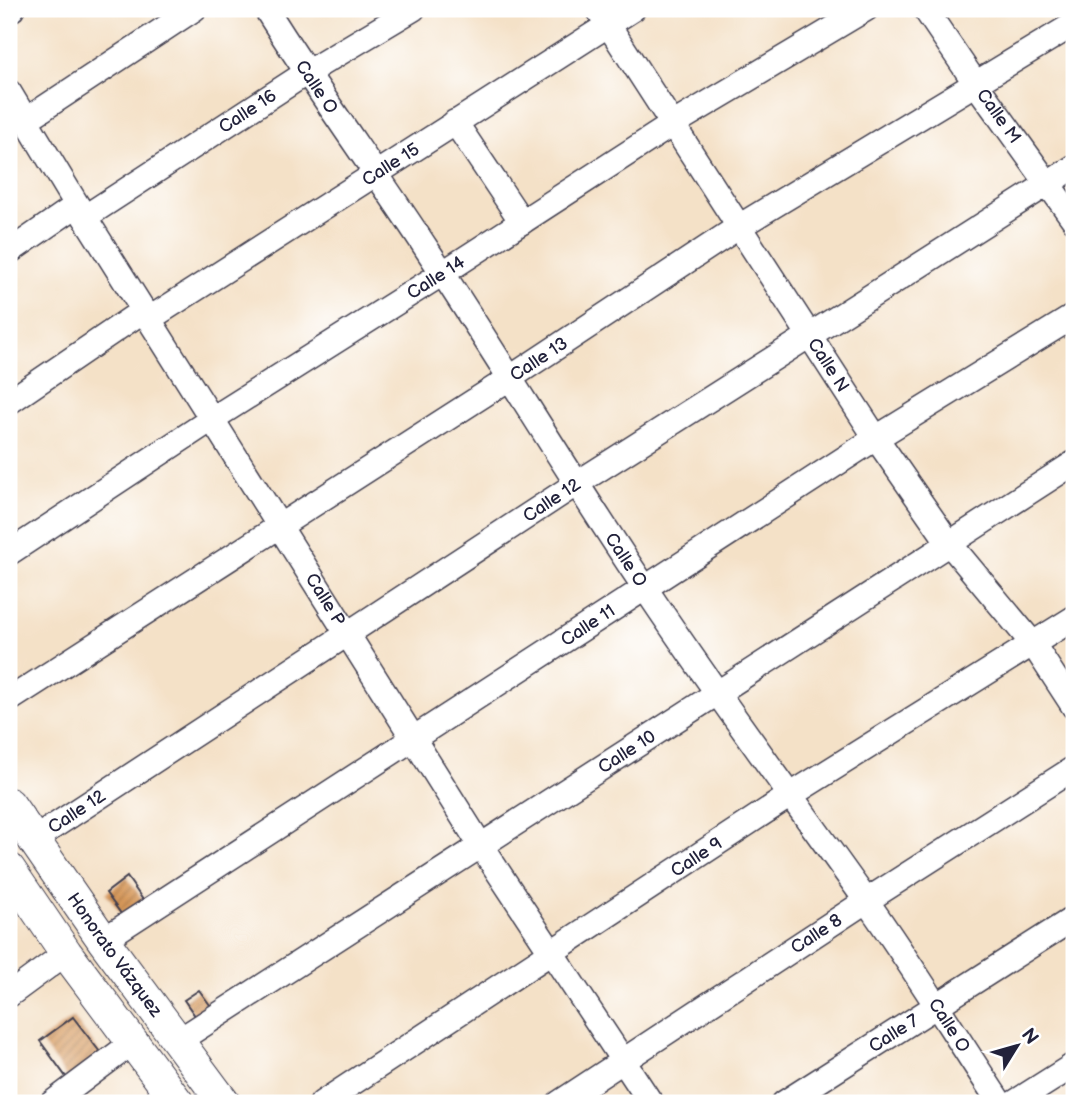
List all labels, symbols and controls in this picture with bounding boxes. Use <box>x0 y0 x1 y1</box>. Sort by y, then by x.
street label: Calle O <box>291 56 342 118</box>
street label: Calle 16 <box>215 85 281 138</box>
street label: Calle M <box>972 85 1025 147</box>
street label: Calle 15 <box>358 139 423 191</box>
street label: Calle 14 <box>403 252 469 304</box>
street label: Calle 13 <box>506 333 572 386</box>
street label: Calle N <box>803 334 853 396</box>
street label: Calle 12 <box>519 474 585 527</box>
street label: Calle O <box>600 529 651 591</box>
street label: Calle P <box>301 570 350 630</box>
street label: Calle 11 <box>557 600 619 651</box>
street label: Calle 10 <box>594 726 660 778</box>
street label: Calle 12 <box>44 785 110 838</box>
street label: Calle 9 <box>667 833 726 882</box>
street label: Honorato Vázquez <box>63 889 166 1021</box>
street label: Calle 8 <box>787 910 846 959</box>
street label: Calle O <box>924 995 974 1057</box>
street label: Calle 7 <box>865 1010 923 1057</box>
north arrow <box>982 1010 1052 1080</box>
text: N <box>1016 1024 1043 1049</box>

